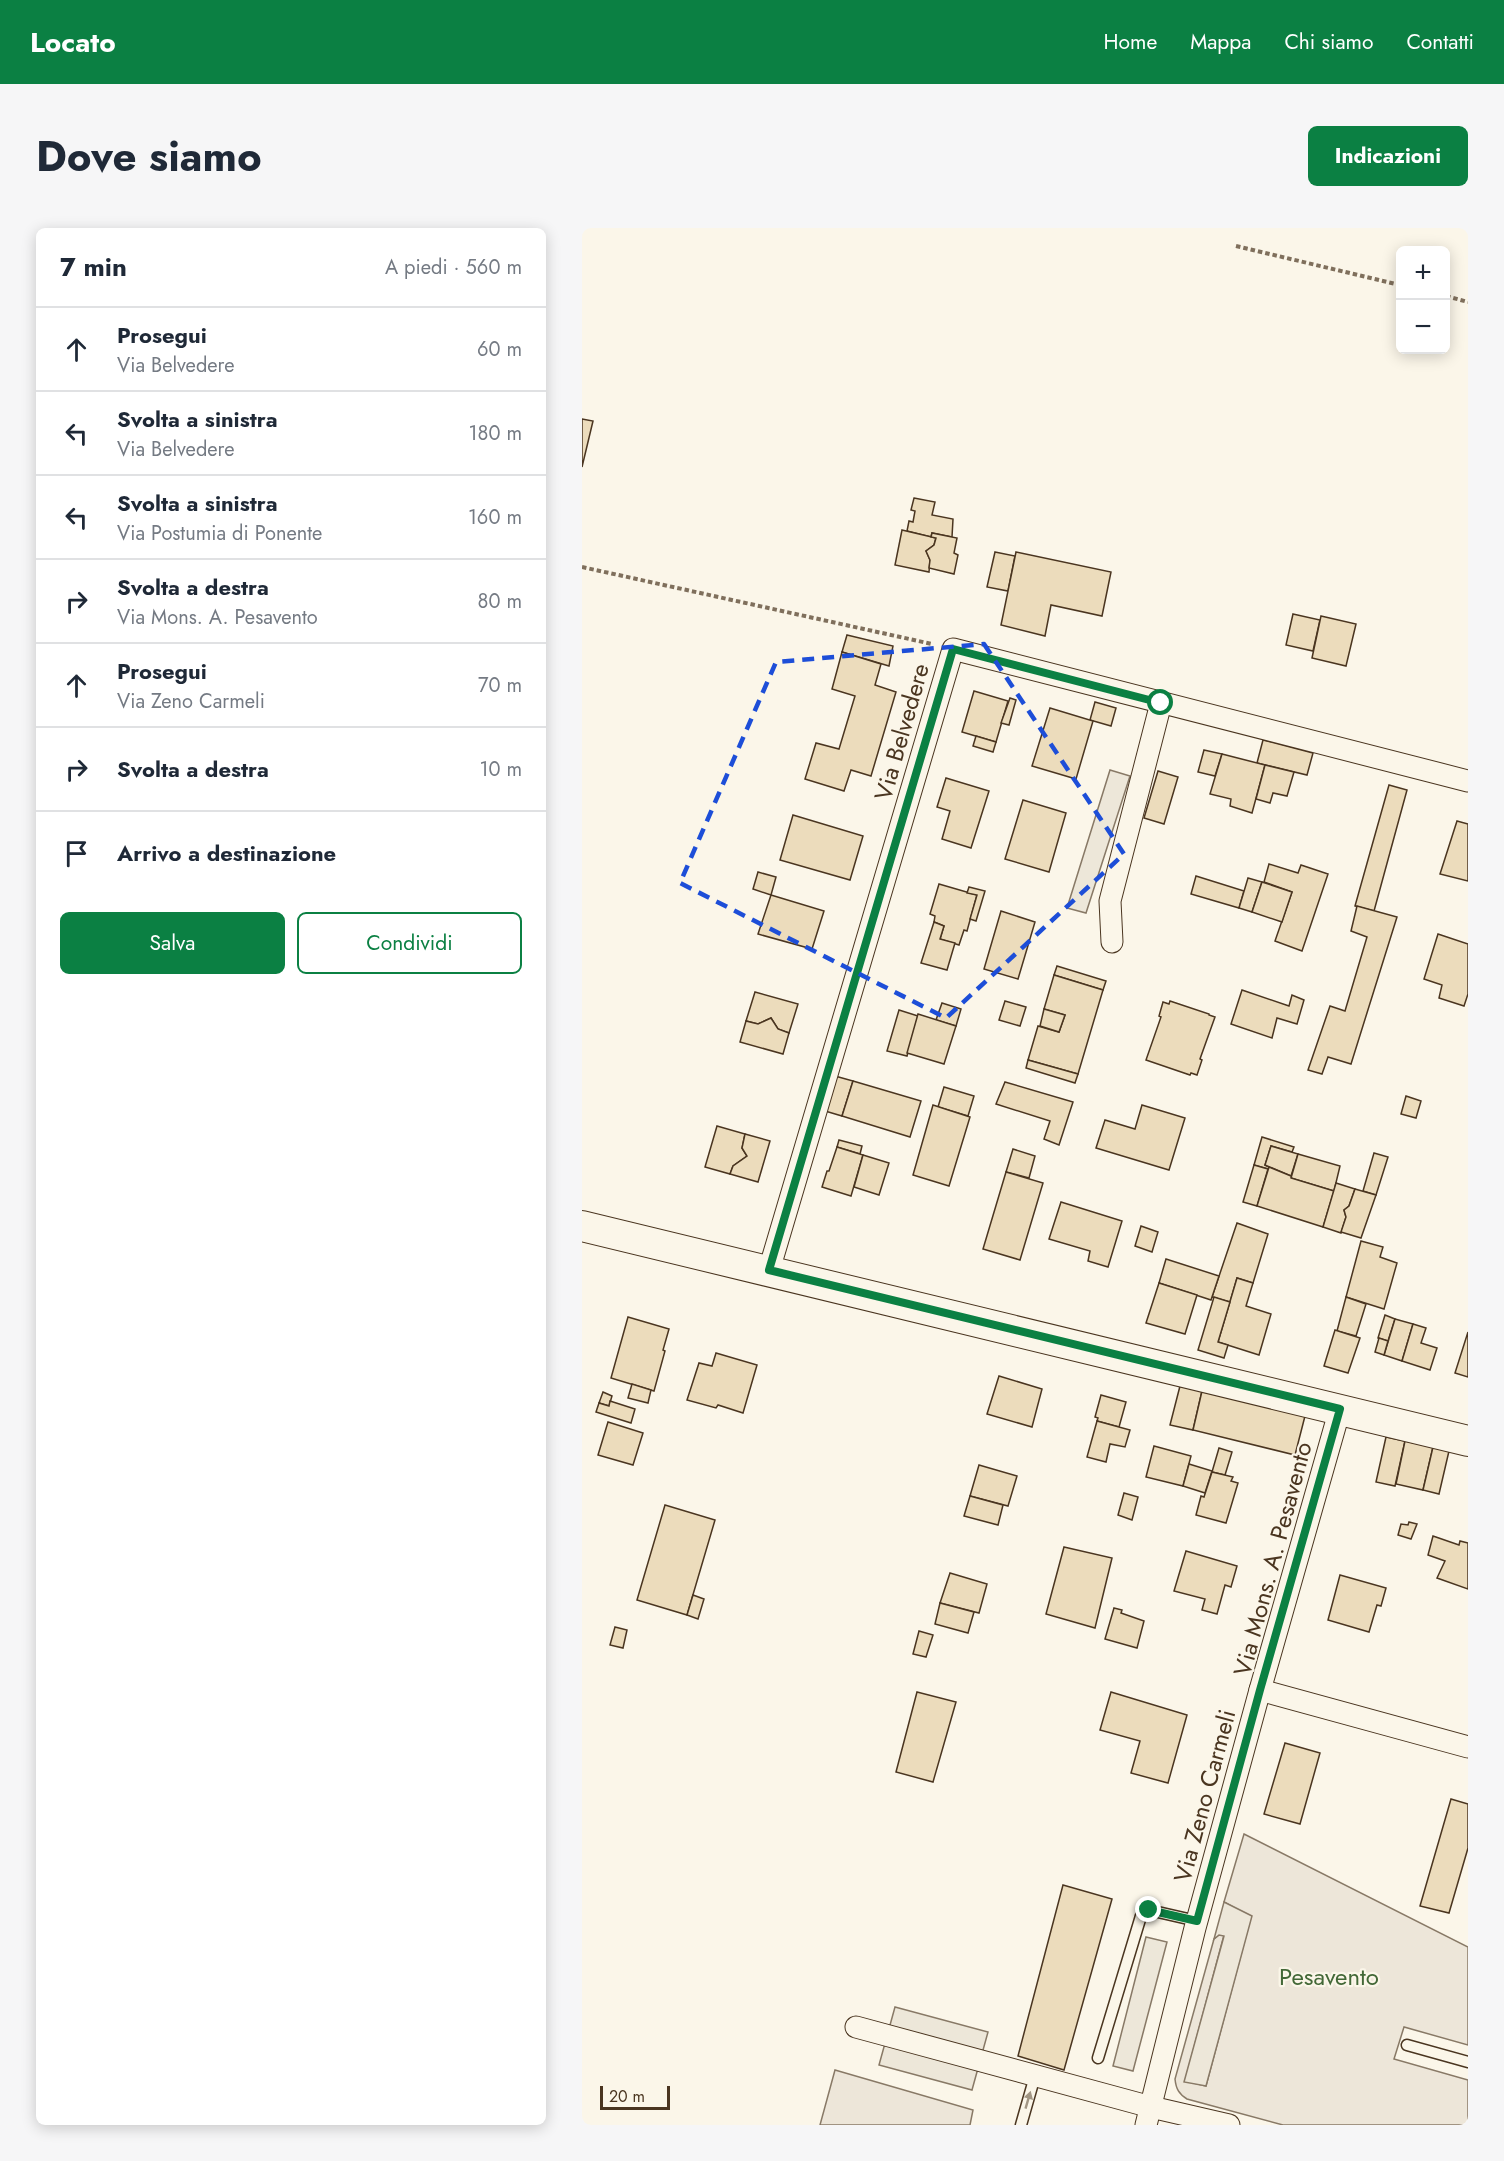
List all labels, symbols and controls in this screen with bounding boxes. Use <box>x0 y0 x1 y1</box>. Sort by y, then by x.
text: Locato <box>30 22 116 63</box>
text: Home <box>1104 27 1157 57</box>
text: Mappa <box>1190 27 1251 57</box>
text: Chi siamo <box>1284 27 1373 57</box>
text: Contatti <box>1406 27 1474 57</box>
text: Dove siamo <box>36 126 262 187</box>
button: Indicazioni <box>1308 126 1468 186</box>
map controls <box>1396 246 1450 354</box>
button: + <box>1396 246 1450 300</box>
text: 7 min <box>60 248 127 286</box>
text: A piedi · 560 m <box>385 253 522 282</box>
button: − <box>1396 300 1450 354</box>
text: Prosegui <box>117 319 207 351</box>
icon: ahead <box>60 333 93 366</box>
text: 60 m <box>477 335 522 364</box>
text: Via Belvedere <box>117 351 234 380</box>
text: Svolta a sinistra <box>117 403 278 435</box>
icon: left <box>60 417 93 450</box>
text: 180 m <box>468 419 522 448</box>
text: Via Belvedere <box>117 435 234 464</box>
text: Svolta a sinistra <box>117 487 278 519</box>
icon: left <box>60 501 93 534</box>
text: 160 m <box>468 503 522 532</box>
text: Via Postumia di Ponente <box>117 519 322 548</box>
text: Svolta a destra <box>117 571 269 603</box>
icon: right <box>60 585 93 618</box>
text: 80 m <box>477 587 522 616</box>
text: Via Mons. A. Pesavento <box>117 603 318 632</box>
text: Prosegui <box>117 655 207 687</box>
street label: Via Belvedere <box>865 659 938 804</box>
icon: ahead <box>60 669 93 702</box>
text: 70 m <box>478 671 522 700</box>
text: Via Zeno Carmeli <box>117 687 265 716</box>
route start <box>1147 689 1173 715</box>
icon: right <box>60 753 93 786</box>
text: Svolta a destra <box>117 753 269 785</box>
text: 10 m <box>479 755 522 784</box>
icon: arrive <box>60 837 93 870</box>
text: Arrivo a destinazione <box>117 837 336 869</box>
button: Salva <box>60 912 285 974</box>
button: Condividi <box>297 912 522 974</box>
street label: Via Mons. A. Pesavento <box>1224 1438 1321 1680</box>
street label: Via Zeno Carmeli <box>1165 1706 1244 1886</box>
route end <box>1135 1896 1161 1922</box>
park label: Pesavento <box>1279 1959 1379 1994</box>
scale bar <box>600 2083 670 2110</box>
text: 20 m <box>609 2085 645 2108</box>
one-way arrow <box>1024 2091 1033 2109</box>

